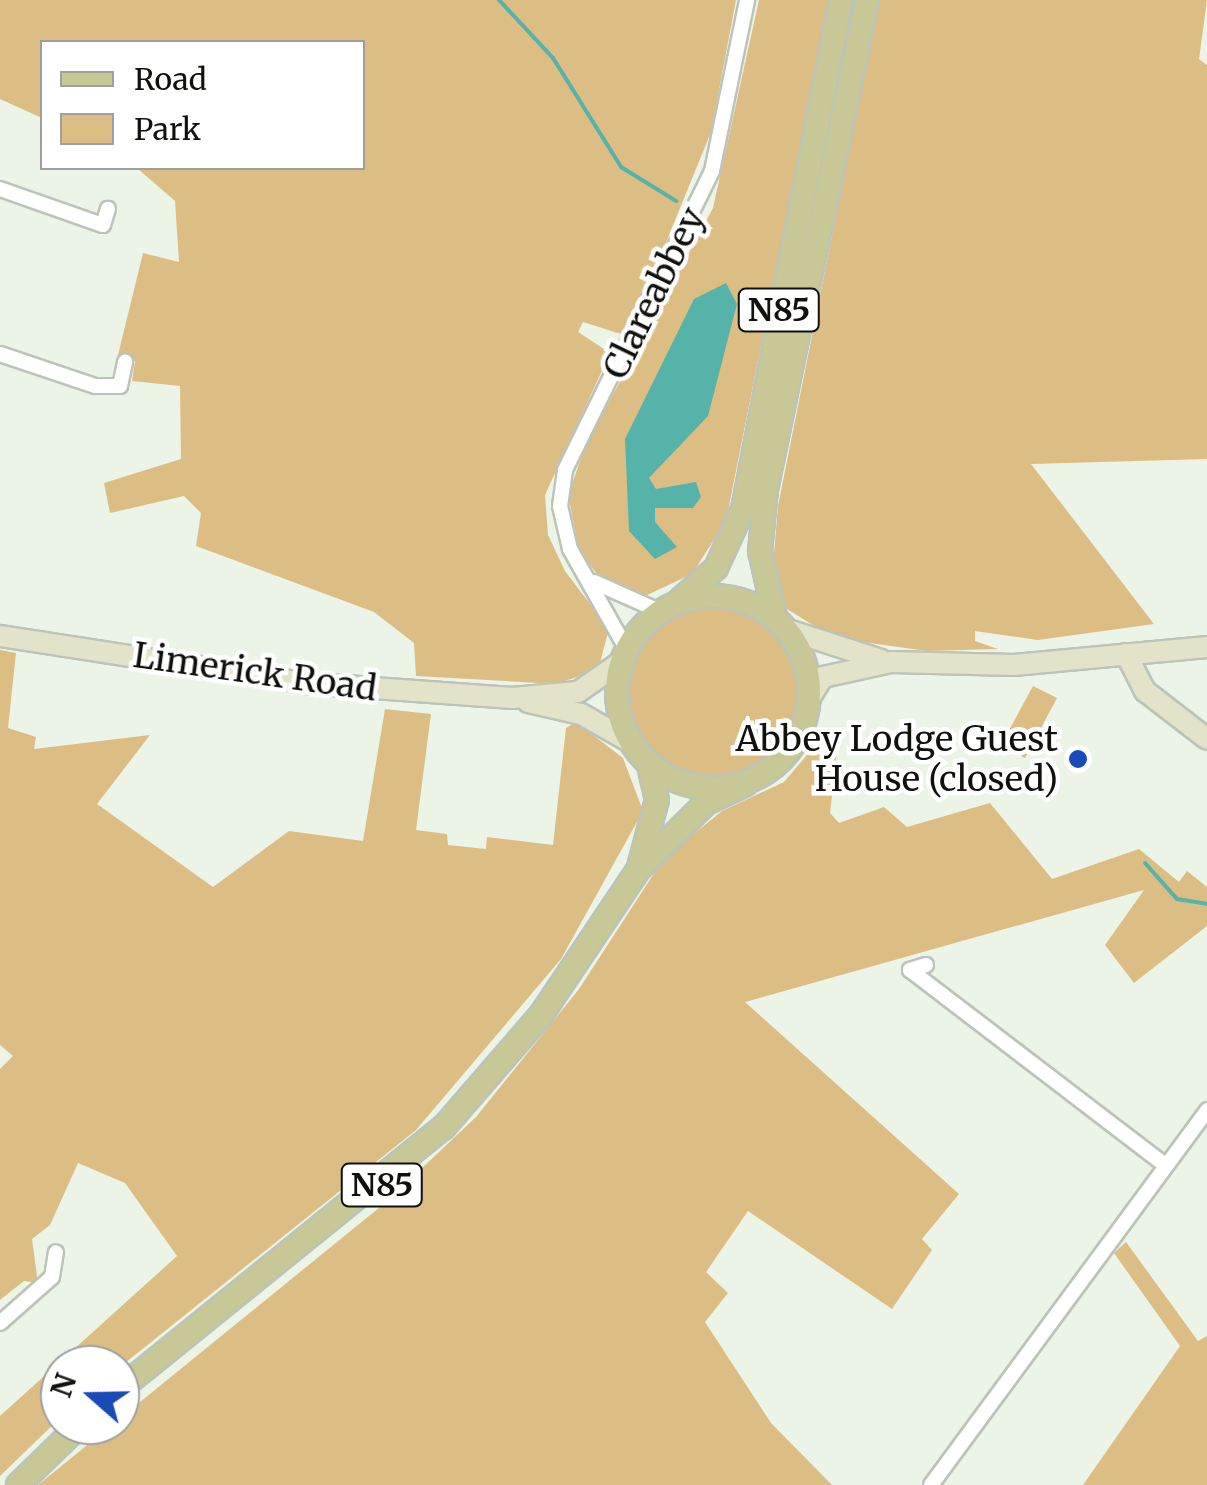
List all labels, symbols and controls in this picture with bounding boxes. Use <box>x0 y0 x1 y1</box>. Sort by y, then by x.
legend <box>40 40 365 170</box>
text: Road <box>134 60 207 98</box>
text: Park <box>134 110 201 148</box>
street label: Clareabbey <box>594 200 714 386</box>
road number: N85 <box>736 283 822 337</box>
street label: Limerick Road <box>131 634 379 710</box>
place label: Abbey Lodge Guest House (closed) <box>735 718 1058 800</box>
marker: Abbey Lodge Guest House (closed) <box>1067 748 1089 770</box>
road number: N85 <box>340 1158 424 1212</box>
north arrow <box>40 1345 140 1445</box>
text: N <box>43 1369 84 1402</box>

